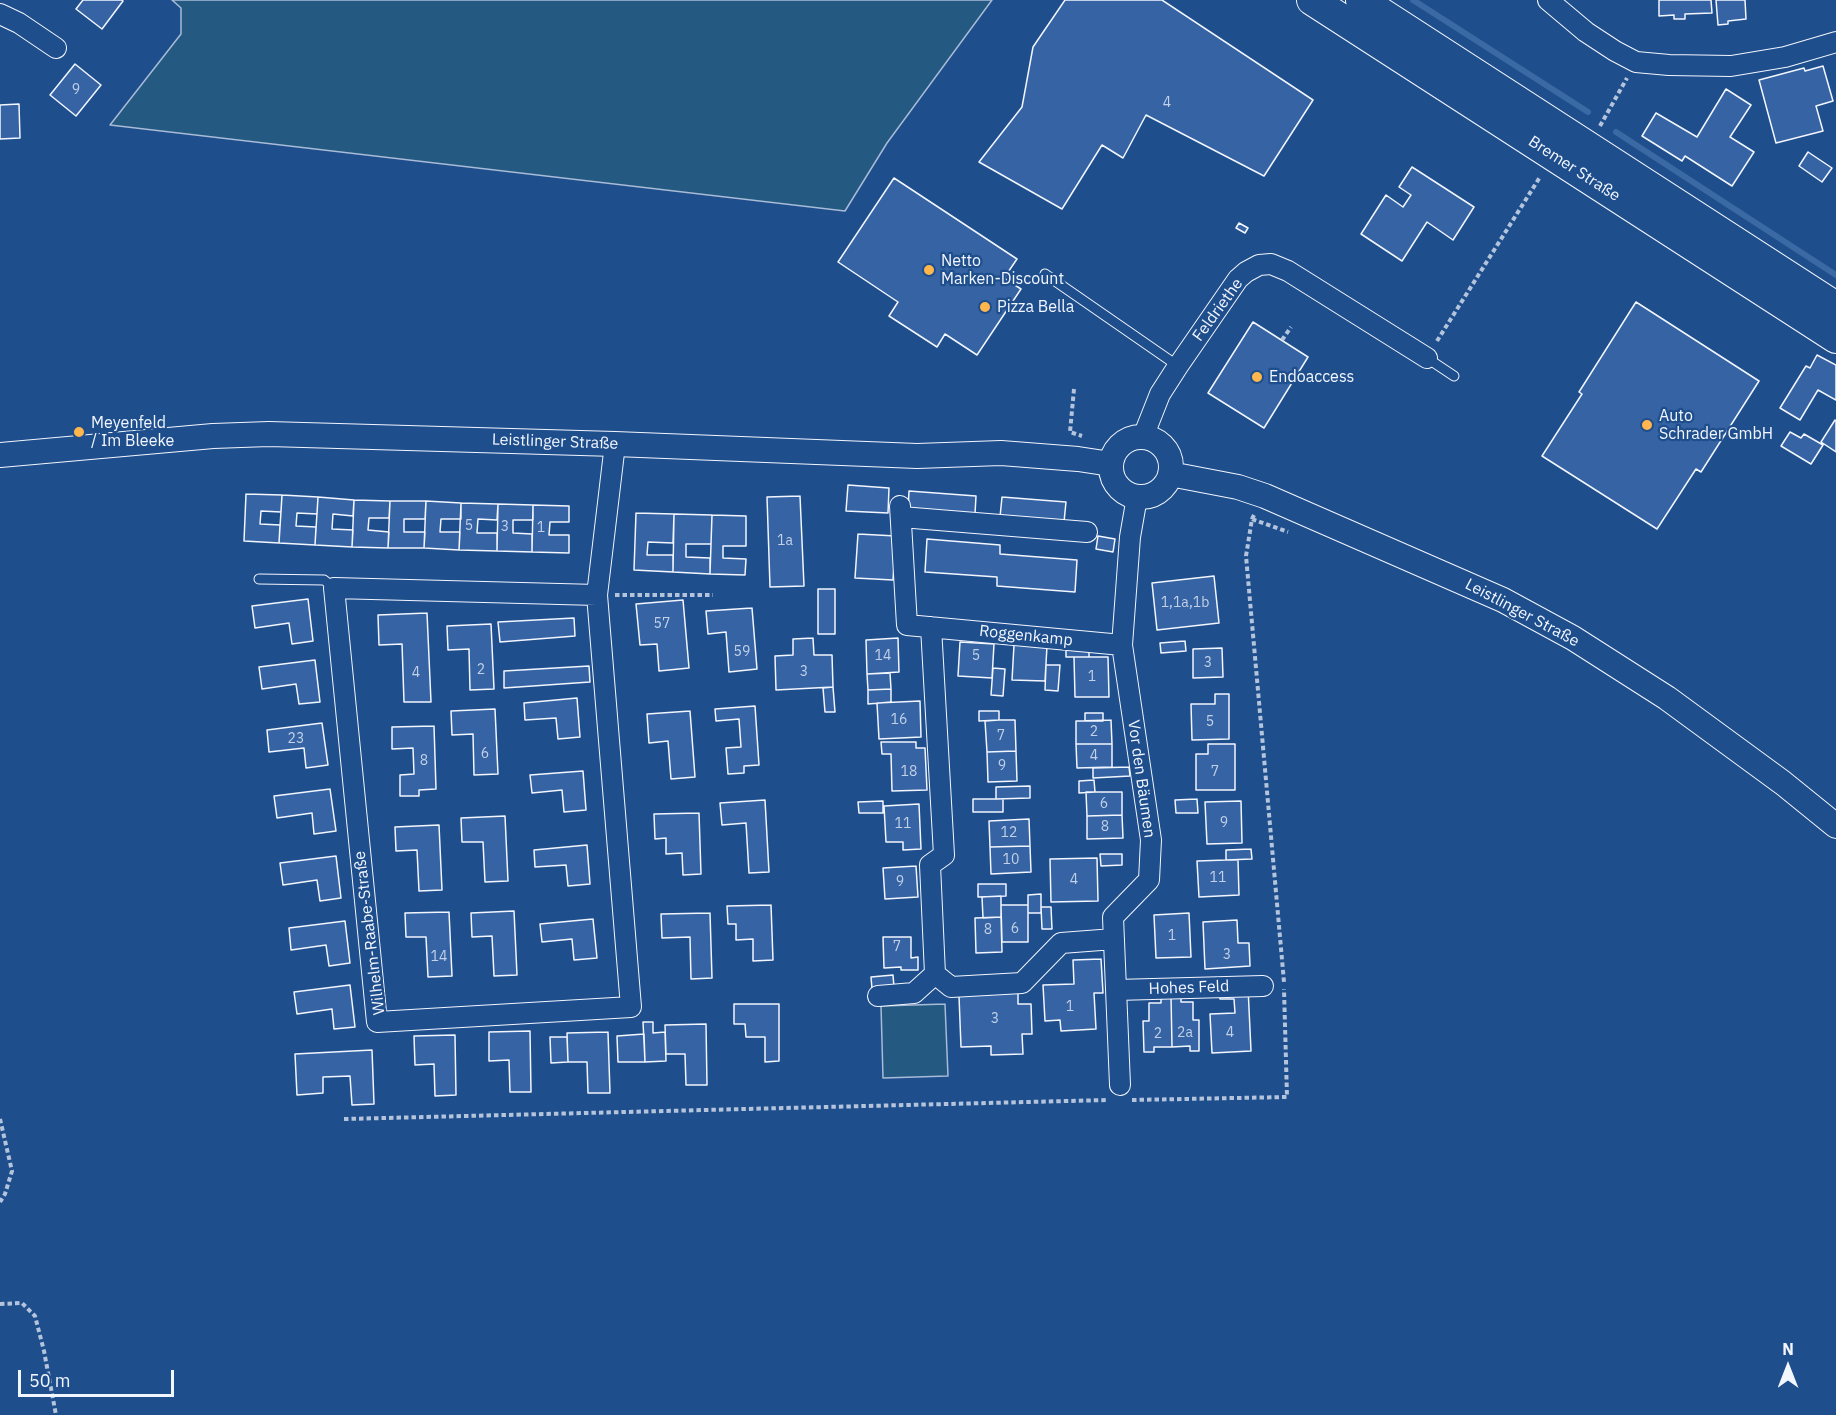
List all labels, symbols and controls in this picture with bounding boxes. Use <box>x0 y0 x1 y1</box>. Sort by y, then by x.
house number: 9 <box>72 82 80 98</box>
house number: 4 <box>1163 95 1171 111</box>
street label: Bremer Straße <box>1524 132 1624 206</box>
place label: Netto Marken-Discount <box>941 251 1064 289</box>
marker: Netto Marken-Discount <box>922 263 936 277</box>
street label: Feldriethe <box>1189 275 1247 345</box>
place label: Pizza Bella <box>997 297 1074 317</box>
marker: Pizza Bella <box>978 300 992 314</box>
place label: Endoaccess <box>1269 367 1354 387</box>
marker: Endoaccess <box>1250 370 1264 384</box>
place label: Auto Schrader GmbH <box>1659 406 1773 444</box>
place label: Meyenfeld / Im Bleeke <box>91 413 174 451</box>
marker: Auto Schrader GmbH <box>1640 418 1654 432</box>
marker: Meyenfeld / Im Bleeke <box>72 425 86 439</box>
street label: Leistlinger Straße <box>491 430 619 454</box>
house number: 5 <box>465 518 473 534</box>
house number: 3 <box>501 519 509 535</box>
house number: 1 <box>537 520 545 536</box>
house number: 1a <box>777 533 793 549</box>
street label: Leistlinger Straße <box>1462 575 1582 651</box>
house number: 1,1a,1b <box>1161 595 1209 611</box>
house number: 57 <box>654 616 670 632</box>
street label: Roggenkamp <box>978 622 1074 650</box>
house number: 59 <box>734 644 750 660</box>
house number: 14 <box>875 648 891 664</box>
house number: 5 <box>972 648 980 664</box>
house number: 3 <box>1204 655 1212 671</box>
house number: 2 <box>477 662 485 678</box>
house number: 3 <box>800 664 808 680</box>
house number: 4 <box>412 665 420 681</box>
house number: 1 <box>1088 669 1096 685</box>
house number: 16 <box>891 712 907 728</box>
house number: 5 <box>1206 714 1214 730</box>
street label: Vor den Bäumen <box>1123 719 1159 839</box>
house number: 2 <box>1090 724 1098 740</box>
house number: 7 <box>997 728 1005 744</box>
house number: 23 <box>288 731 304 747</box>
house number: 6 <box>481 746 489 762</box>
house number: 4 <box>1090 748 1098 764</box>
house number: 8 <box>420 753 428 769</box>
house number: 9 <box>998 758 1006 774</box>
house number: 18 <box>901 764 917 780</box>
house number: 7 <box>1211 764 1219 780</box>
house number: 6 <box>1100 796 1108 812</box>
house number: 9 <box>1220 815 1228 831</box>
house number: 11 <box>895 816 911 832</box>
house number: 8 <box>1101 819 1109 835</box>
house number: 12 <box>1001 825 1017 841</box>
street label: Wilhelm-Raabe-Straße <box>350 850 390 1016</box>
house number: 10 <box>1003 852 1019 868</box>
house number: 11 <box>1210 870 1226 886</box>
house number: 4 <box>1070 872 1078 888</box>
house number: 9 <box>896 874 904 890</box>
house number: 6 <box>1011 921 1019 937</box>
house number: 8 <box>984 922 992 938</box>
house number: 1 <box>1168 928 1176 944</box>
house number: 7 <box>893 939 901 955</box>
house number: 3 <box>1223 947 1231 963</box>
house number: 14 <box>431 949 447 965</box>
street label: Hohes Feld <box>1148 977 1230 999</box>
house number: 1 <box>1066 999 1074 1015</box>
house number: 3 <box>991 1011 999 1027</box>
house number: 2a <box>1177 1025 1193 1041</box>
house number: 4 <box>1226 1025 1234 1041</box>
house number: 2 <box>1154 1026 1162 1042</box>
north arrow <box>1758 1337 1818 1397</box>
text: N <box>1782 1339 1794 1359</box>
scale bar <box>21 1358 177 1396</box>
text: 50 m <box>29 1369 71 1392</box>

